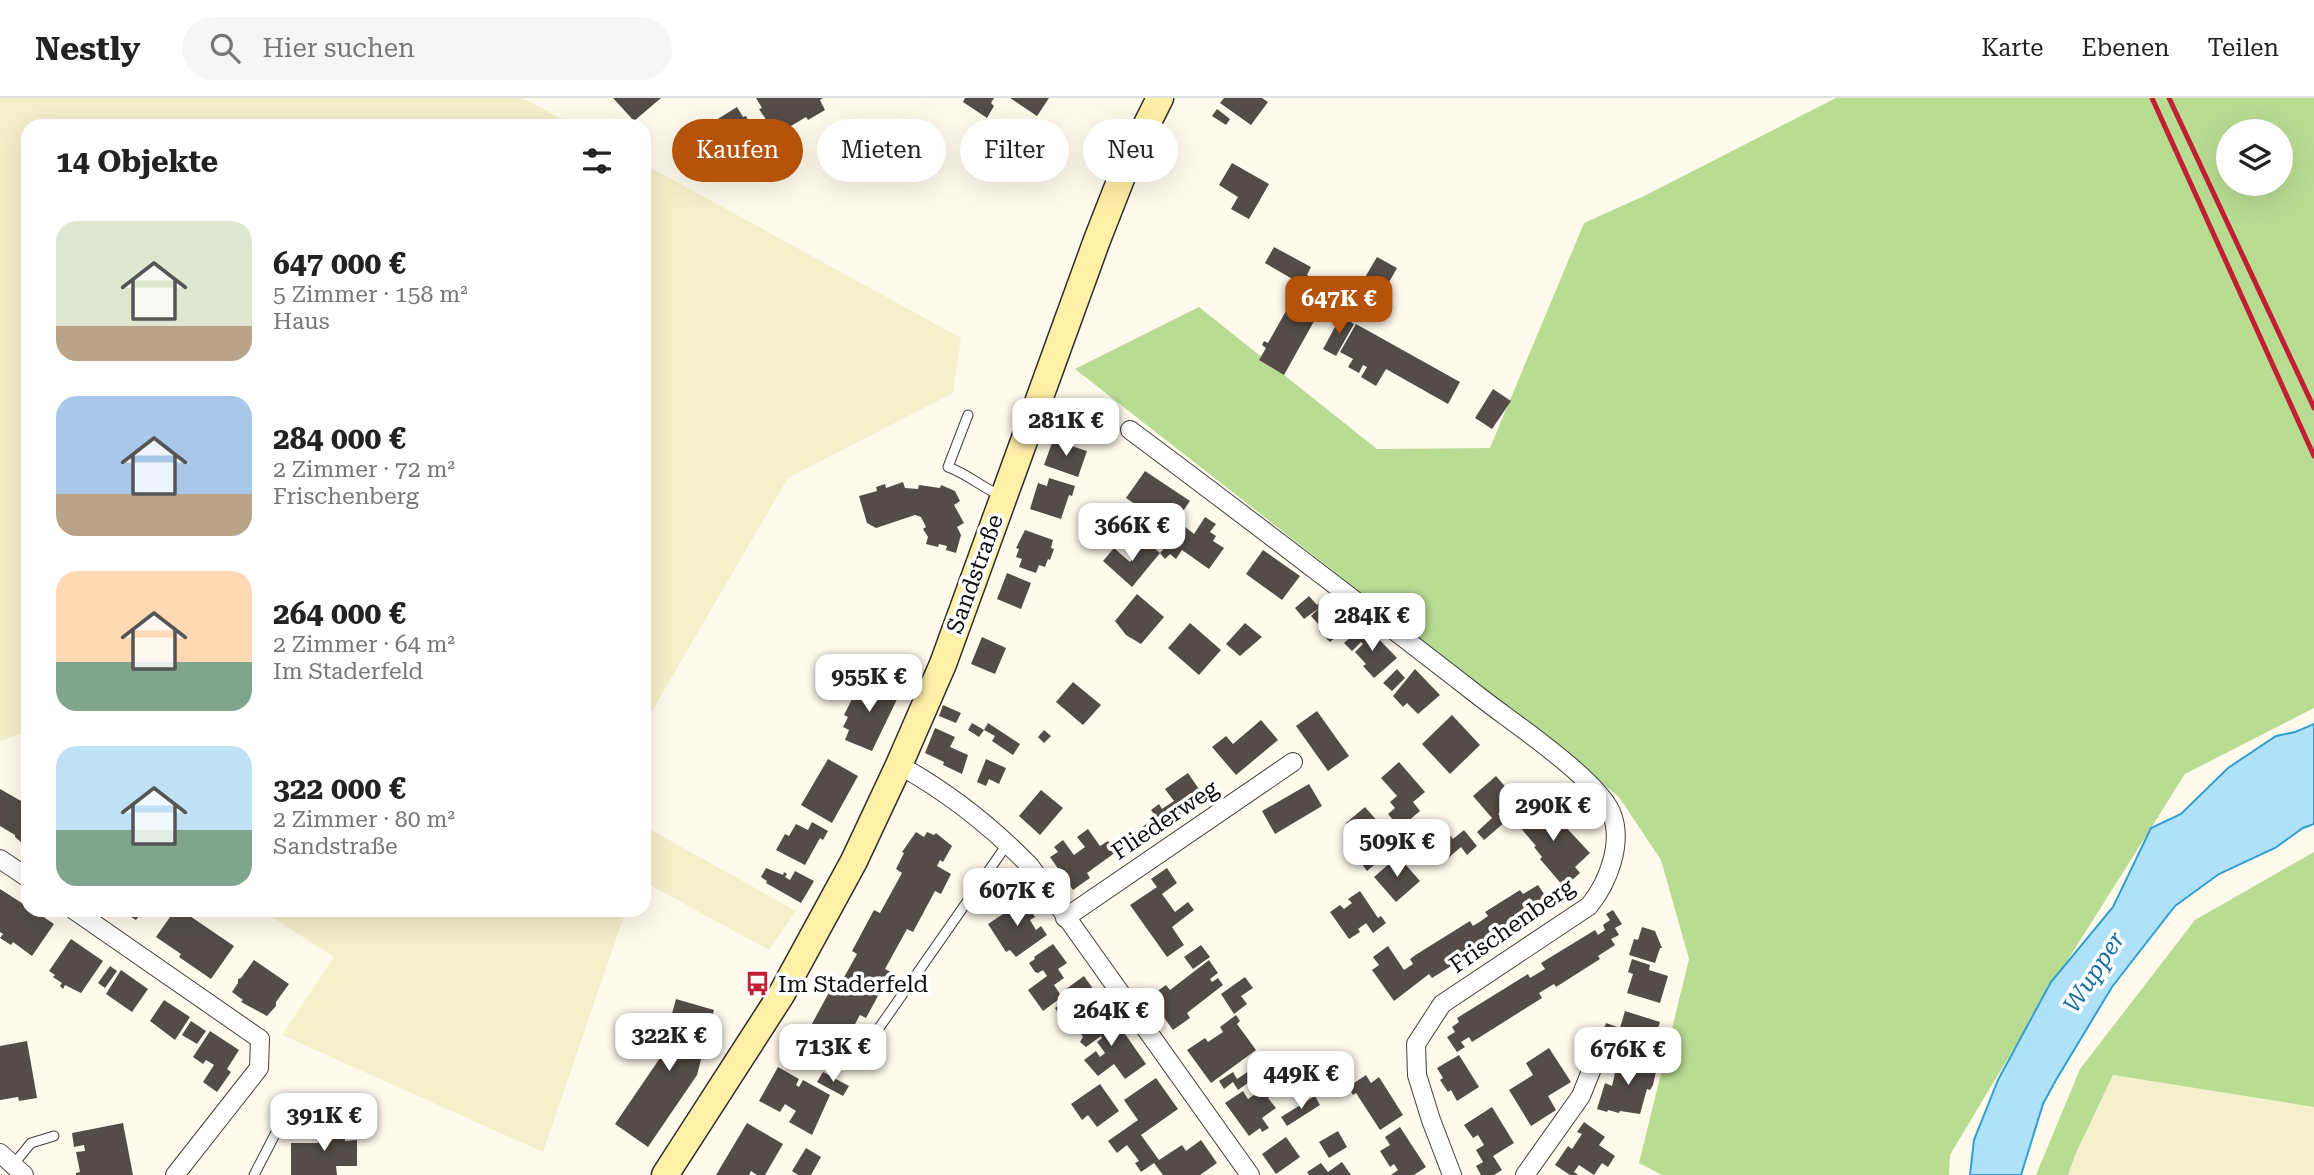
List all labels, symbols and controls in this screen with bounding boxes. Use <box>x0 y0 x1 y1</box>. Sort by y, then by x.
search box <box>182 17 672 80</box>
text: Nestly <box>35 29 140 68</box>
icon: search <box>206 29 244 67</box>
text: Hier suchen <box>262 33 415 63</box>
text: Karte <box>1981 34 2043 62</box>
text: Ebenen <box>2081 34 2170 62</box>
text: Teilen <box>2208 34 2279 62</box>
chip: Kaufen <box>672 119 803 182</box>
chip: Mieten <box>817 119 946 182</box>
chip: Filter <box>960 119 1069 182</box>
chip: Neu <box>1083 119 1178 182</box>
map controls <box>2216 119 2293 196</box>
button: layers <box>2216 119 2293 196</box>
icon: filters <box>578 142 616 180</box>
text: 14 Objekte <box>56 144 218 179</box>
text: 647 000 € <box>273 246 406 281</box>
icon: home <box>112 249 196 333</box>
pin: 647K € <box>1282 276 1396 336</box>
text: 5 Zimmer · 158 m² <box>273 281 468 308</box>
text: 647K € <box>1301 285 1377 312</box>
text: Haus <box>273 308 330 335</box>
pin: 281K € <box>1009 398 1123 458</box>
text: 281K € <box>1028 407 1104 434</box>
text: 284 000 € <box>273 421 406 456</box>
icon: home <box>112 424 196 508</box>
text: 2 Zimmer · 72 m² <box>273 456 455 483</box>
text: Frischenberg <box>273 483 419 510</box>
pin: 366K € <box>1075 504 1189 563</box>
street label: Sandstraße <box>941 511 1009 637</box>
text: 366K € <box>1094 512 1170 539</box>
pin: 284K € <box>1315 594 1429 653</box>
text: 264 000 € <box>273 596 406 631</box>
icon: home <box>112 599 196 683</box>
text: 284K € <box>1334 602 1410 629</box>
text: 2 Zimmer · 64 m² <box>273 631 455 658</box>
pin: 955K € <box>812 654 926 714</box>
text: Im Staderfeld <box>273 658 423 685</box>
text: 955K € <box>831 663 907 690</box>
text: 322 000 € <box>273 771 406 806</box>
icon: home <box>112 774 196 858</box>
street label: Fliederweg <box>1107 775 1223 865</box>
pin: 290K € <box>1496 784 1610 843</box>
text: 290K € <box>1515 792 1591 819</box>
text: 2 Zimmer · 80 m² <box>273 806 455 833</box>
pin: 509K € <box>1340 820 1454 879</box>
text: 509K € <box>1359 828 1435 855</box>
text: Sandstraße <box>273 833 398 860</box>
pin: 607K € <box>960 868 1074 928</box>
street label: Frischenberg <box>1445 873 1579 979</box>
text: 607K € <box>979 877 1055 904</box>
water label: Wupper <box>2058 926 2130 1018</box>
bus stop icon: Im Staderfeld <box>744 970 772 998</box>
place label: Im Staderfeld <box>778 971 929 998</box>
pin: 264K € <box>1054 988 1168 1048</box>
text: 264K € <box>1073 997 1149 1024</box>
pin: 322K € <box>612 1014 726 1073</box>
text: 322K € <box>631 1022 707 1049</box>
pin: 713K € <box>776 1024 890 1084</box>
pin: 676K € <box>1571 1028 1685 1087</box>
text: 713K € <box>795 1033 871 1060</box>
text: 676K € <box>1590 1036 1666 1063</box>
pin: 449K € <box>1244 1052 1358 1111</box>
text: 449K € <box>1263 1060 1339 1087</box>
pin: 391K € <box>267 1094 381 1153</box>
text: 391K € <box>286 1102 362 1129</box>

